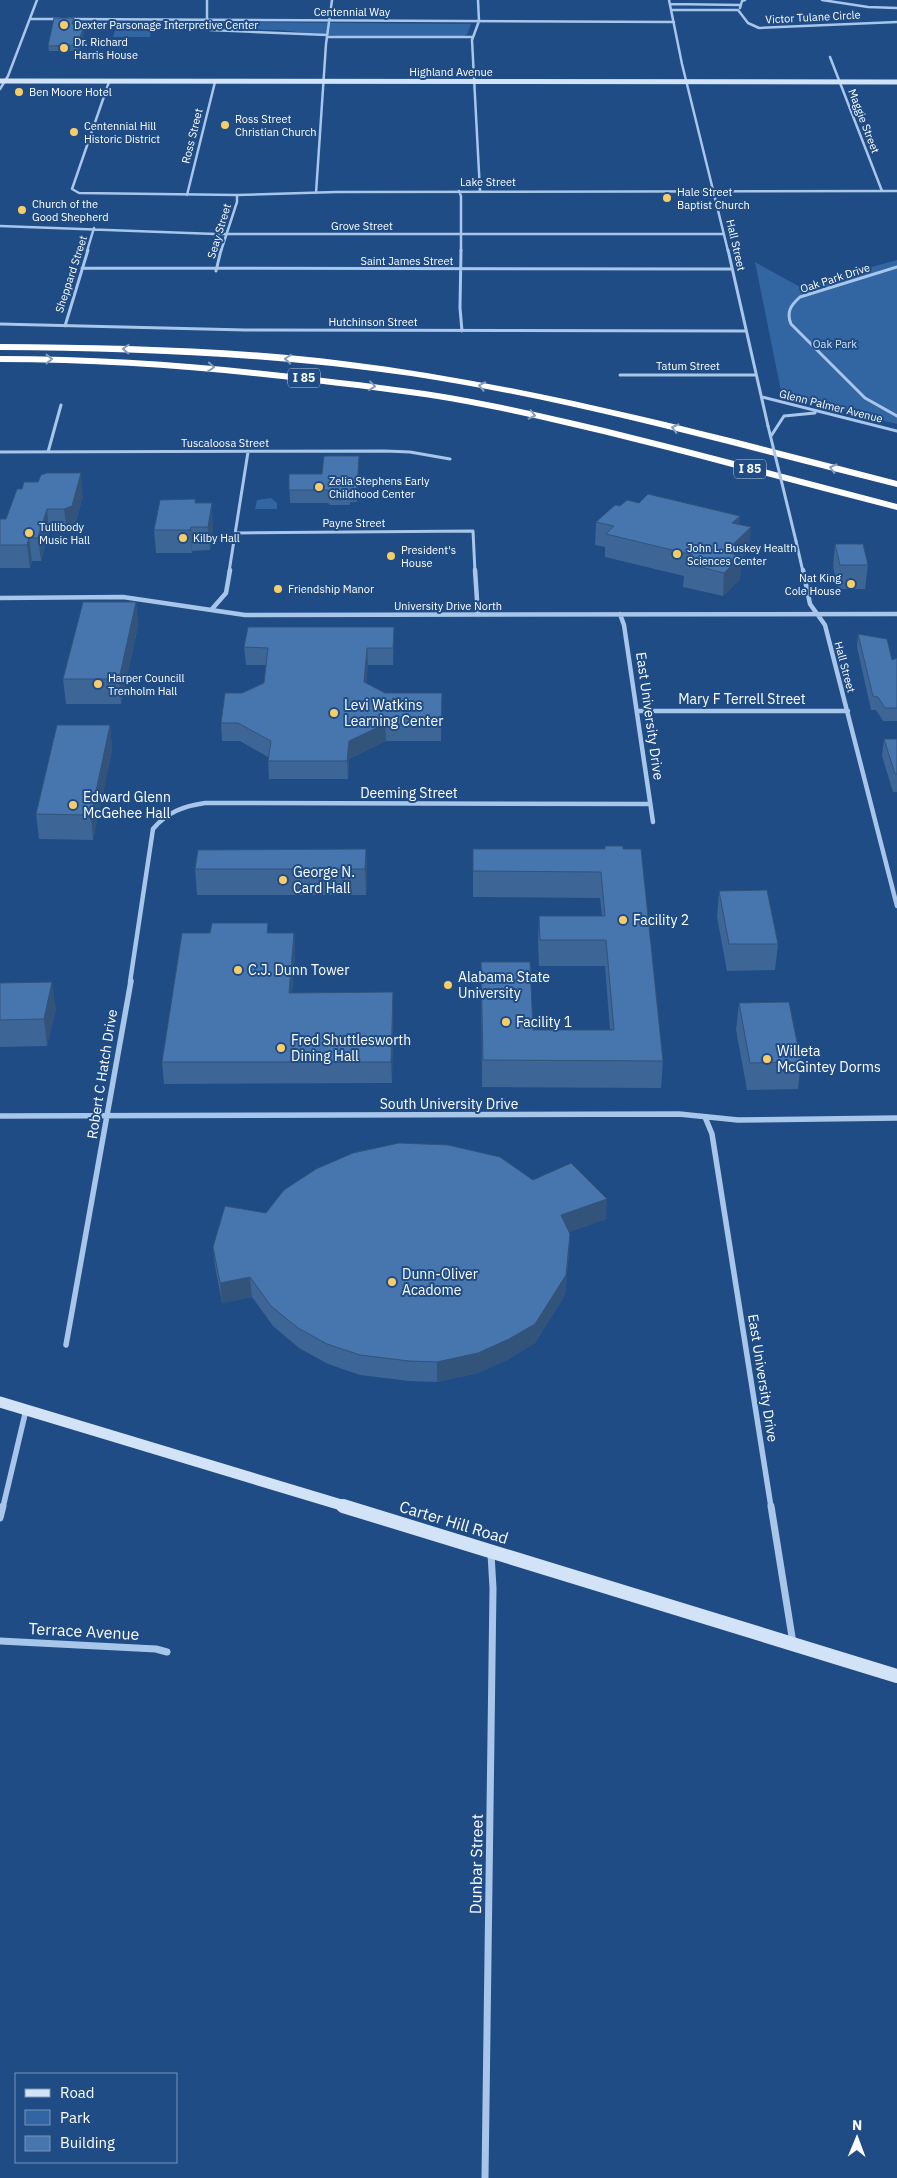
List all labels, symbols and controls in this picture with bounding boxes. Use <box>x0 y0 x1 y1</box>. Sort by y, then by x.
street label: Centennial Way <box>314 5 391 19</box>
street label: Victor Tulane Circle <box>765 8 861 26</box>
place label: Dexter Parsonage Interpretive Center <box>74 18 258 32</box>
marker: Dexter Parsonage Interpretive Center <box>58 19 70 31</box>
place label: Dr. Richard Harris House <box>74 35 138 62</box>
marker: Dr. Richard Harris House <box>58 42 70 54</box>
street label: Highland Avenue <box>409 65 493 79</box>
place label: Ben Moore Hotel <box>29 85 112 99</box>
marker: Ben Moore Hotel <box>13 86 25 98</box>
street label: Maggie Street <box>845 87 883 155</box>
street label: Ross Street <box>178 107 206 165</box>
place label: Ross Street Christian Church <box>235 112 317 139</box>
place label: Centennial Hill Historic District <box>84 119 160 146</box>
marker: Ross Street Christian Church <box>219 119 231 131</box>
marker: Centennial Hill Historic District <box>68 126 80 138</box>
street label: Lake Street <box>460 175 516 189</box>
place label: Hale Street Baptist Church <box>677 185 750 212</box>
marker: Hale Street Baptist Church <box>661 192 673 204</box>
place label: Church of the Good Shepherd <box>32 197 109 224</box>
street label: Seay Street <box>204 202 234 260</box>
marker: Church of the Good Shepherd <box>16 204 28 216</box>
street label: Hall Street <box>723 218 749 272</box>
street label: Grove Street <box>331 219 393 233</box>
street label: Sheppard Street <box>52 233 90 314</box>
street label: Saint James Street <box>361 254 454 268</box>
street label: Oak Park Drive <box>798 260 872 296</box>
street label: Hutchinson Street <box>328 315 418 329</box>
park label: Oak Park <box>813 337 857 351</box>
one-way arrow <box>122 344 130 354</box>
one-way arrow <box>45 354 53 364</box>
one-way arrow <box>284 354 292 365</box>
street label: Tatum Street <box>656 359 720 373</box>
one-way arrow <box>207 362 215 373</box>
road number: I 85 <box>288 368 320 388</box>
one-way arrow <box>369 380 377 391</box>
one-way arrow <box>478 382 486 392</box>
street label: Glenn Palmer Avenue <box>778 386 884 426</box>
one-way arrow <box>528 409 537 420</box>
one-way arrow <box>671 424 679 434</box>
street label: Tuscaloosa Street <box>181 436 269 450</box>
road number: I 85 <box>734 459 766 478</box>
one-way arrow <box>828 463 837 474</box>
place label: Zelia Stephens Early Childhood Center <box>329 474 430 501</box>
marker: Zelia Stephens Early Childhood Center <box>313 481 325 493</box>
street label: Payne Street <box>323 516 386 530</box>
place label: Tullibody Music Hall <box>39 520 90 547</box>
marker: Tullibody Music Hall <box>23 527 35 539</box>
place label: Kilby Hall <box>193 531 240 545</box>
marker: Kilby Hall <box>177 532 189 544</box>
place label: John L. Buskey Health Sciences Center <box>687 541 796 568</box>
place label: President's House <box>401 543 456 570</box>
marker: John L. Buskey Health Sciences Center <box>671 548 683 560</box>
marker: President's House <box>385 550 397 562</box>
place label: Nat King Cole House <box>785 571 841 598</box>
marker: Nat King Cole House <box>845 578 857 590</box>
place label: Friendship Manor <box>288 582 374 596</box>
marker: Friendship Manor <box>272 583 284 595</box>
street label: University Drive North <box>394 599 502 613</box>
street label: Hall Street <box>831 640 859 694</box>
street label: East University Drive <box>632 651 668 782</box>
place label: Harper Councill Trenholm Hall <box>108 671 184 698</box>
marker: Harper Councill Trenholm Hall <box>92 678 104 690</box>
street label: Mary F Terrell Street <box>678 690 806 708</box>
place label: Levi Watkins Learning Center <box>344 696 443 730</box>
marker: Levi Watkins Learning Center <box>328 707 340 719</box>
street label: Deeming Street <box>360 784 458 802</box>
place label: Edward Glenn McGehee Hall <box>83 788 171 822</box>
marker: Edward Glenn McGehee Hall <box>67 799 79 811</box>
place label: George N. Card Hall <box>293 863 355 897</box>
marker: George N. Card Hall <box>277 874 289 886</box>
place label: Facility 2 <box>633 911 689 929</box>
marker: Facility 2 <box>617 914 629 926</box>
place label: C.J. Dunn Tower <box>248 961 349 979</box>
marker: C.J. Dunn Tower <box>232 964 244 976</box>
place label: Alabama State University <box>458 968 550 1002</box>
marker: Alabama State University <box>442 979 454 991</box>
street label: Robert C Hatch Drive <box>83 1008 121 1140</box>
place label: Facility 1 <box>516 1013 572 1031</box>
marker: Facility 1 <box>500 1016 512 1028</box>
place label: Fred Shuttlesworth Dining Hall <box>291 1031 411 1065</box>
marker: Fred Shuttlesworth Dining Hall <box>275 1042 287 1054</box>
place label: Willeta McGintey Dorms <box>777 1042 881 1076</box>
marker: Willeta McGintey Dorms <box>761 1053 773 1065</box>
street label: South University Drive <box>380 1095 519 1113</box>
place label: Dunn-Oliver Acadome <box>402 1265 478 1299</box>
marker: Dunn-Oliver Acadome <box>386 1276 398 1288</box>
street label: East University Drive <box>744 1313 782 1443</box>
street label: Carter Hill Road <box>397 1496 511 1548</box>
street label: Terrace Avenue <box>28 1618 140 1644</box>
street label: Dunbar Street <box>465 1814 487 1914</box>
legend <box>15 2073 178 2163</box>
text: Road <box>60 2083 95 2102</box>
text: Park <box>60 2108 90 2127</box>
north arrow <box>832 2113 882 2163</box>
text: N <box>852 2116 862 2134</box>
text: Building <box>60 2133 115 2152</box>

